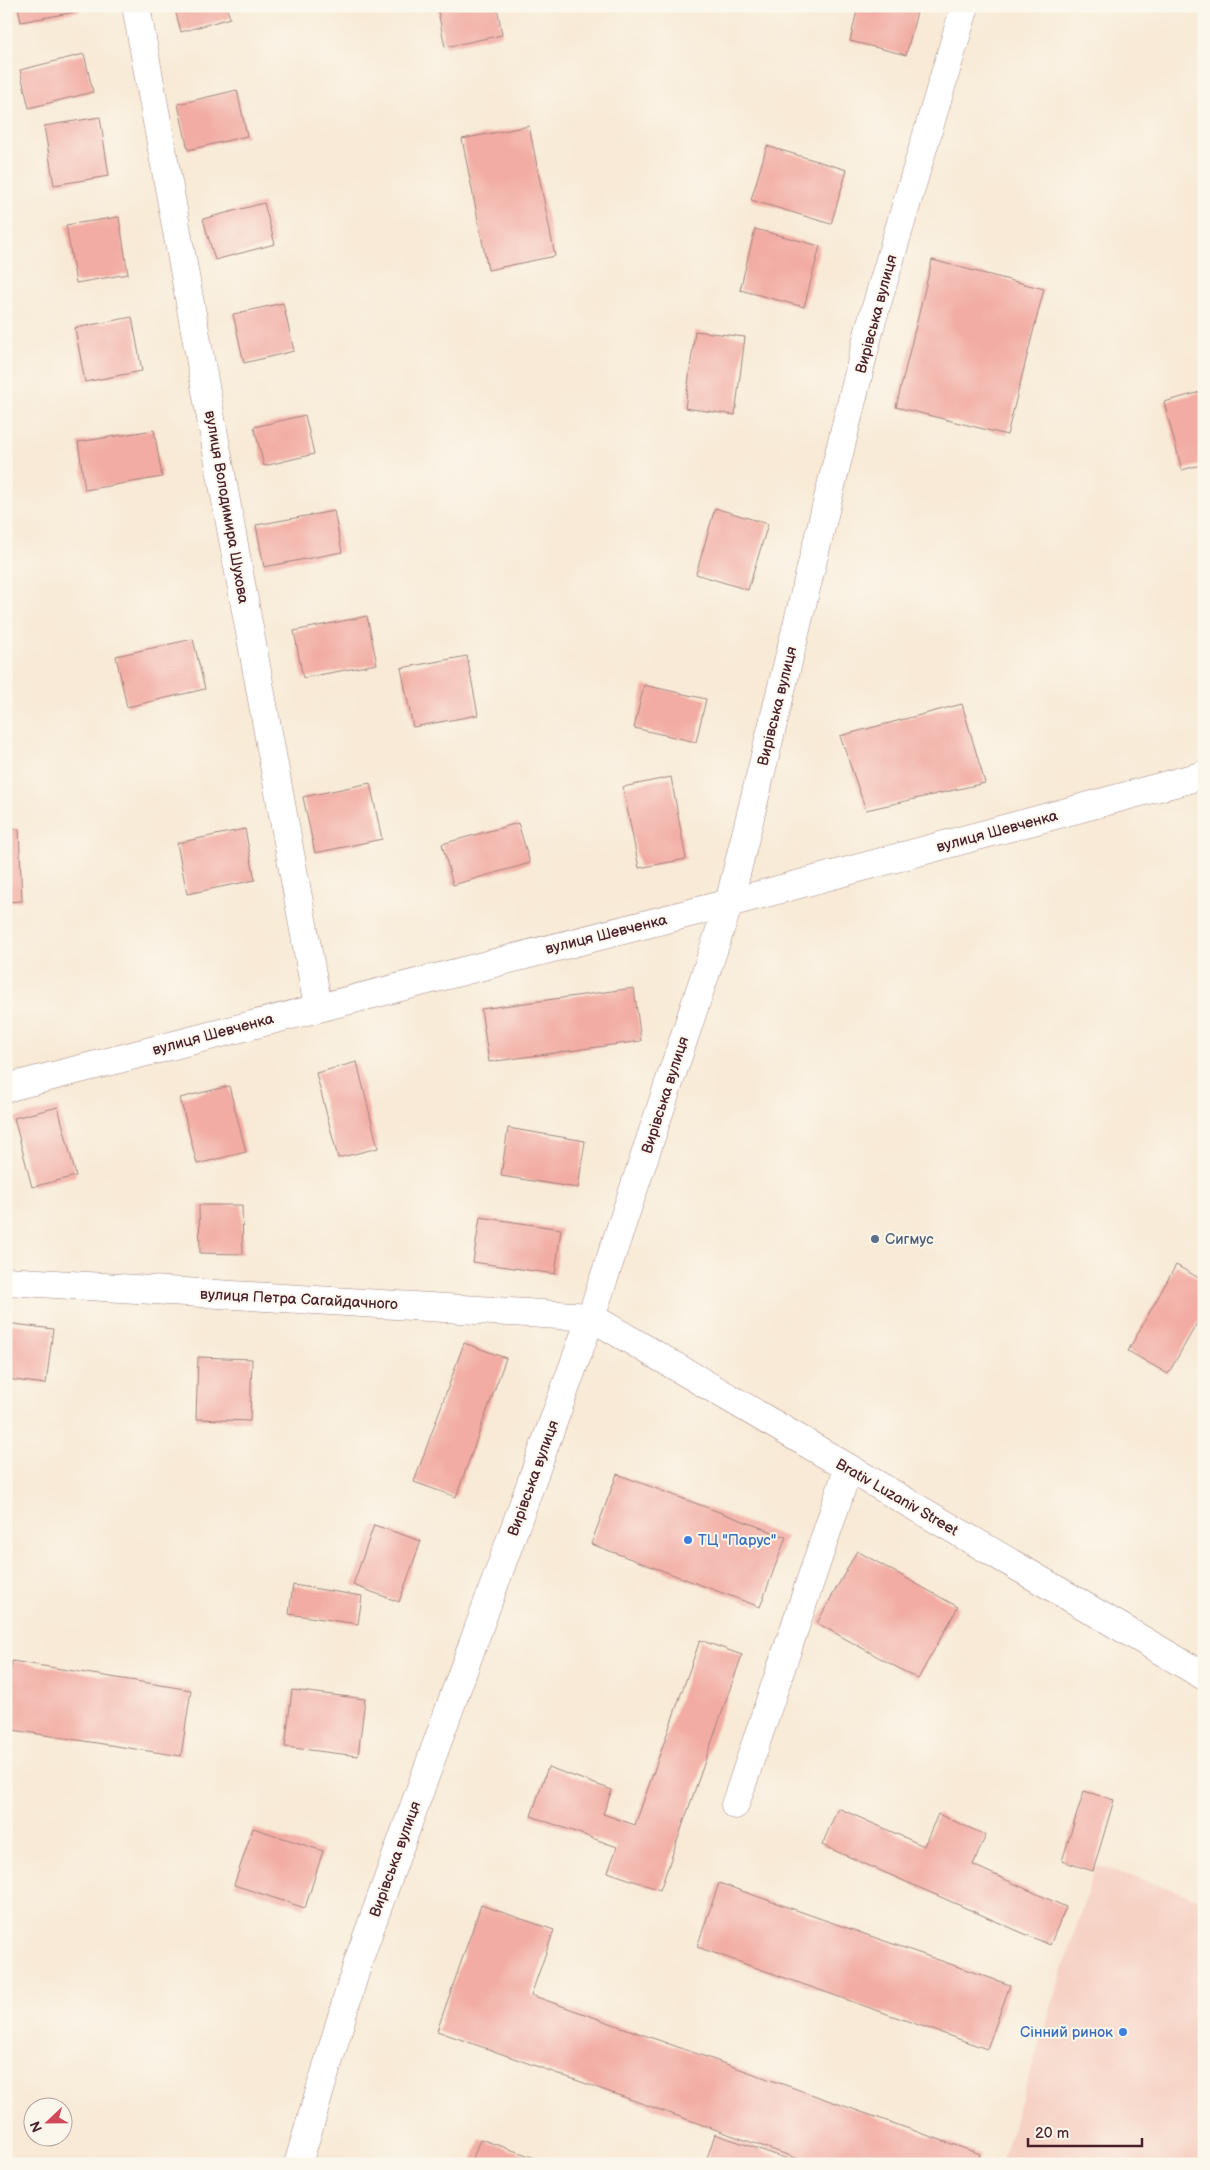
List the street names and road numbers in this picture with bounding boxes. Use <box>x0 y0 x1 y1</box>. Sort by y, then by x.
street label: Вирівська вулиця <box>852 253 901 376</box>
street label: вулиця Володимира Шухова <box>200 409 253 605</box>
street label: Вирівська вулиця <box>753 645 801 768</box>
street label: вулиця Шевченка <box>934 806 1060 857</box>
street label: вулиця Шевченка <box>543 910 669 959</box>
street label: вулиця Шевченка <box>150 1009 276 1060</box>
street label: Вирівська вулиця <box>638 1034 693 1156</box>
street label: вулиця Петра Сагайдачного <box>200 1285 399 1314</box>
street label: Вирівська вулиця <box>504 1418 563 1539</box>
street label: Brativ Luzaniv Street <box>832 1455 962 1541</box>
street label: Вирівська вулиця <box>366 1799 425 1920</box>

